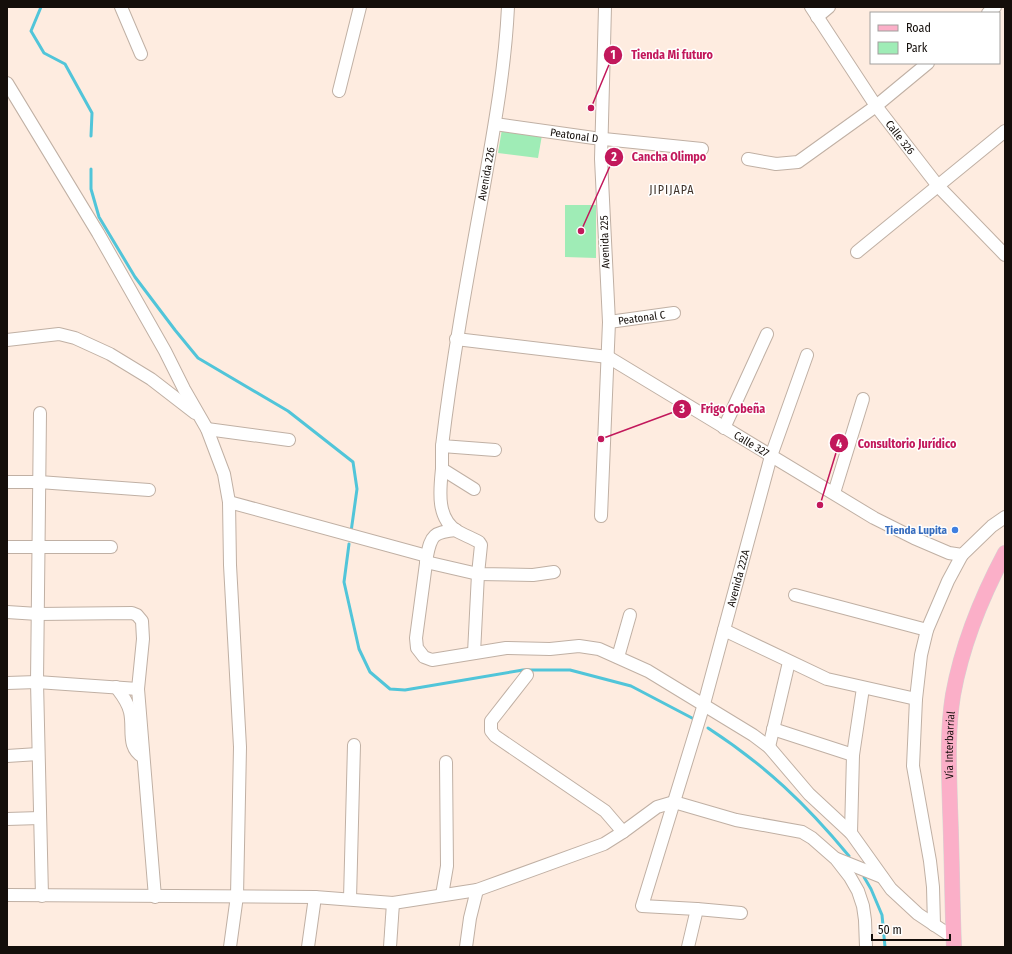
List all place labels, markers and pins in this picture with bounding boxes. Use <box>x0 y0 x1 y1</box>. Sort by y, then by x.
callout: Tienda Mi futuro <box>603 43 721 67</box>
callout: Cancha Olimpo <box>604 145 714 169</box>
callout: Frigo Cobeña <box>672 397 773 421</box>
callout: Consultorio Jurídico <box>829 431 964 455</box>
place label: Tienda Lupita <box>885 524 948 537</box>
marker: Tienda Lupita <box>950 525 960 535</box>

